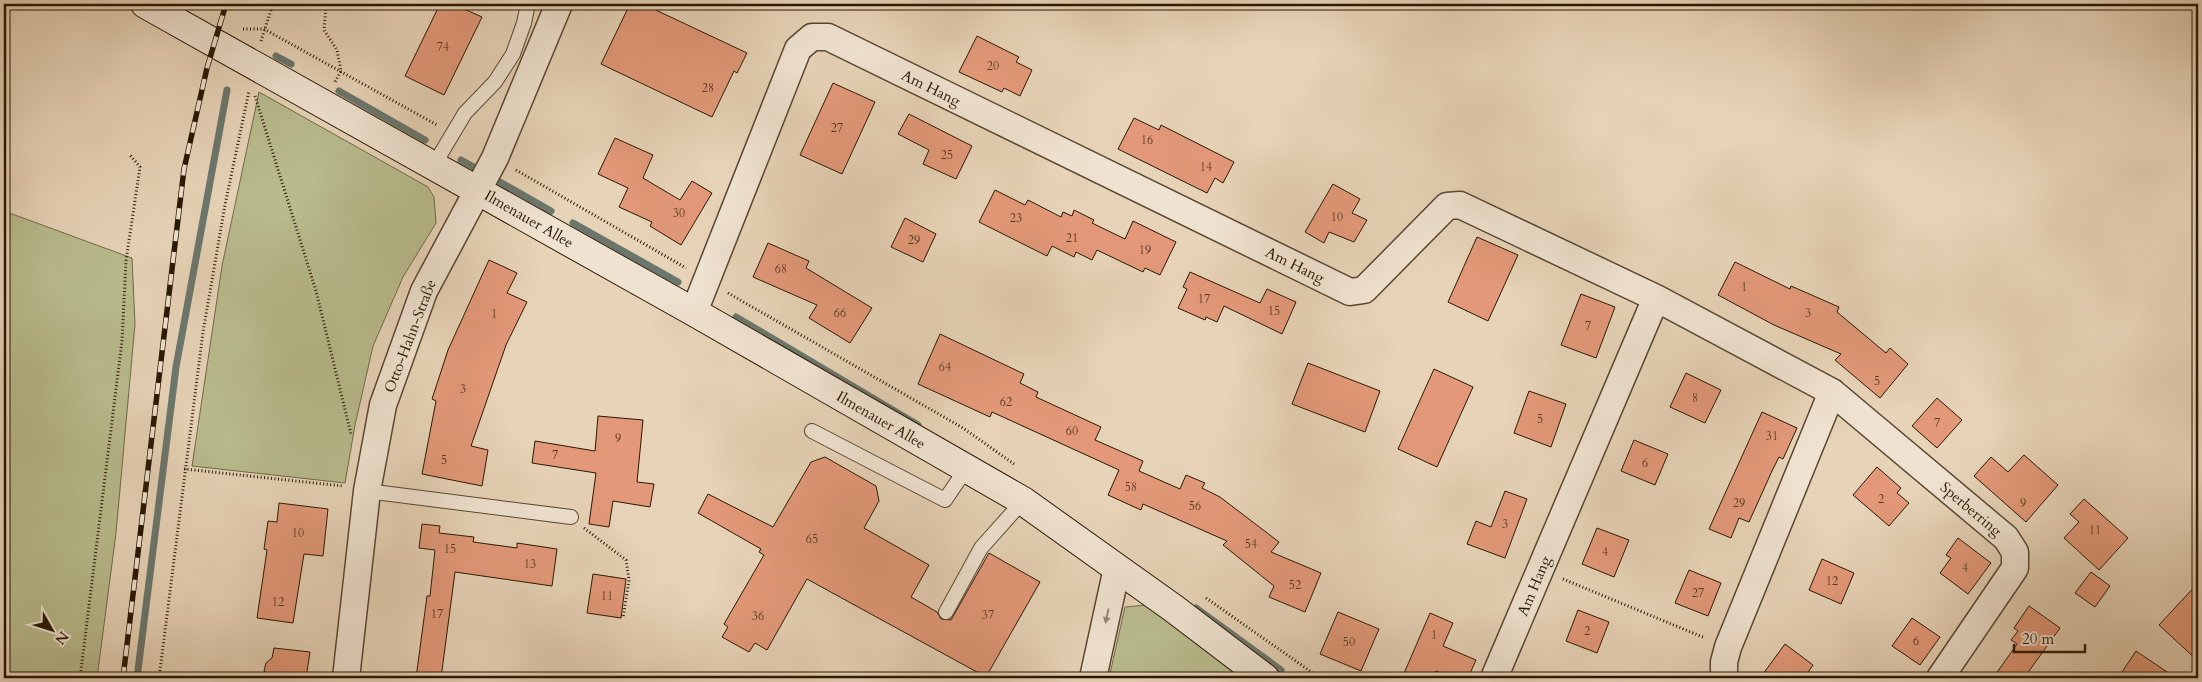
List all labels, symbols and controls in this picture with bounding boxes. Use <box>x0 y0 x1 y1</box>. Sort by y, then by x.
house number: 74 <box>437 39 449 55</box>
house number: 20 <box>987 58 999 74</box>
street label: Am Hang <box>898 65 964 111</box>
house number: 28 <box>702 80 714 96</box>
house number: 27 <box>831 120 843 136</box>
house number: 16 <box>1141 132 1153 148</box>
house number: 25 <box>941 147 953 163</box>
house number: 14 <box>1200 159 1212 175</box>
street label: Ilmenauer Allee <box>481 185 577 253</box>
house number: 30 <box>673 205 685 221</box>
house number: 10 <box>1331 209 1343 225</box>
house number: 23 <box>1010 210 1022 226</box>
house number: 21 <box>1066 230 1078 246</box>
house number: 29 <box>908 232 920 248</box>
house number: 19 <box>1139 242 1151 258</box>
street label: Am Hang <box>1262 242 1328 288</box>
house number: 68 <box>775 261 787 277</box>
street label: Otto-Hahn-Straße <box>379 276 441 395</box>
house number: 1 <box>1741 279 1747 295</box>
house number: 17 <box>1198 291 1210 307</box>
house number: 15 <box>1268 303 1280 319</box>
house number: 66 <box>834 305 846 321</box>
house number: 3 <box>1805 305 1811 321</box>
house number: 1 <box>491 306 497 322</box>
house number: 7 <box>1585 318 1591 334</box>
house number: 64 <box>939 359 951 375</box>
house number: 5 <box>1874 373 1880 389</box>
house number: 3 <box>460 381 466 397</box>
street label: Ilmenauer Allee <box>833 386 929 454</box>
house number: 8 <box>1692 390 1698 406</box>
house number: 62 <box>1000 394 1012 410</box>
house number: 5 <box>1537 411 1543 427</box>
house number: 7 <box>1934 415 1940 431</box>
house number: 60 <box>1066 423 1078 439</box>
house number: 31 <box>1766 428 1778 444</box>
house number: 9 <box>615 430 621 446</box>
house number: 7 <box>552 447 558 463</box>
house number: 5 <box>441 452 447 468</box>
house number: 6 <box>1642 455 1648 471</box>
street label: Sperberring <box>1936 477 2007 541</box>
house number: 58 <box>1125 479 1137 495</box>
house number: 2 <box>1878 491 1884 507</box>
house number: 29 <box>1733 495 1745 511</box>
house number: 9 <box>2020 495 2026 511</box>
house number: 56 <box>1189 498 1201 514</box>
house number: 3 <box>1502 516 1508 532</box>
house number: 11 <box>2089 522 2101 538</box>
house number: 10 <box>292 525 304 541</box>
house number: 65 <box>806 531 818 547</box>
house number: 54 <box>1245 536 1257 552</box>
house number: 15 <box>444 541 456 557</box>
house number: 4 <box>1602 544 1608 560</box>
street label: Am Hang <box>1512 552 1556 619</box>
house number: 13 <box>524 556 536 572</box>
house number: 4 <box>1962 560 1968 576</box>
house number: 12 <box>1826 573 1838 589</box>
house number: 52 <box>1289 577 1301 593</box>
house number: 27 <box>1692 585 1704 601</box>
house number: 11 <box>601 588 613 604</box>
house number: 12 <box>272 594 284 610</box>
north arrow <box>28 604 78 654</box>
house number: 17 <box>431 606 443 622</box>
house number: 37 <box>982 607 994 623</box>
house number: 36 <box>752 608 764 624</box>
one-way arrow <box>1103 608 1111 623</box>
scale bar <box>2014 622 2086 654</box>
house number: 2 <box>1584 623 1590 639</box>
text: N <box>51 627 73 649</box>
house number: 1 <box>1431 627 1437 643</box>
text: 20 m <box>2022 629 2054 649</box>
house number: 6 <box>1913 633 1919 649</box>
house number: 50 <box>1343 634 1355 650</box>

